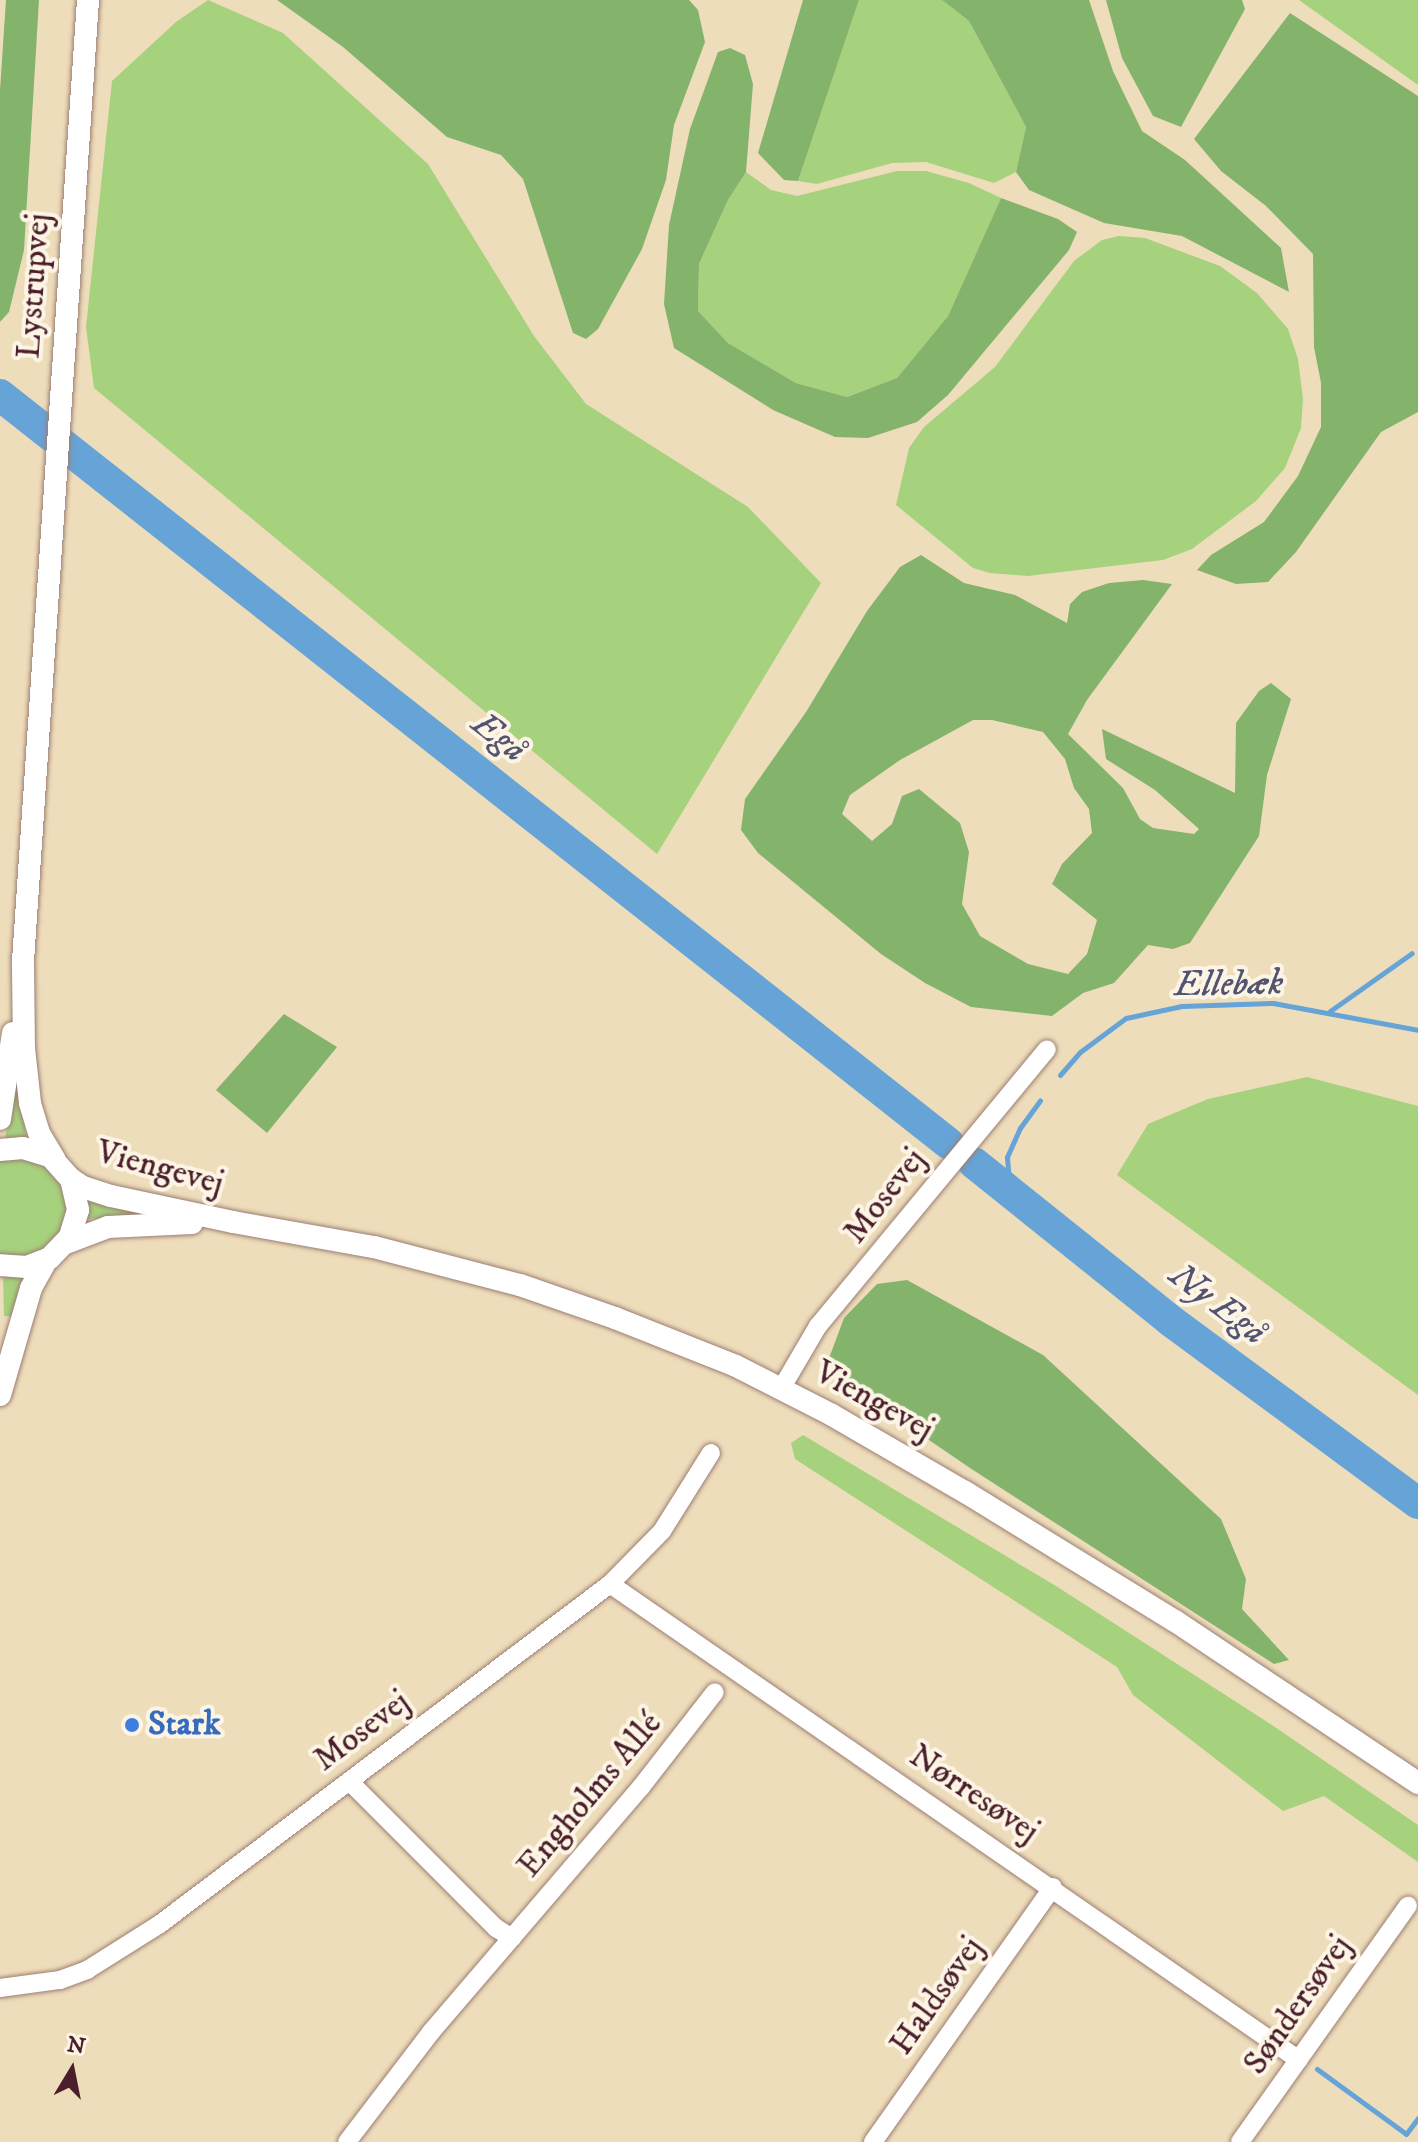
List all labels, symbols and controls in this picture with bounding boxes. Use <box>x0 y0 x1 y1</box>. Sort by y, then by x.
street label: Lystrupvej <box>9 212 59 360</box>
water label: Egå <box>463 702 535 772</box>
water label: Ellebæk <box>1174 961 1284 1007</box>
street label: Viengevej <box>92 1132 228 1204</box>
street label: Mosevej <box>835 1140 935 1252</box>
water label: Ny Egå <box>1161 1254 1275 1354</box>
street label: Viengevej <box>807 1352 941 1450</box>
street label: Mosevej <box>306 1682 418 1780</box>
street label: Engholms Allé <box>509 1704 671 1886</box>
place label: Stark <box>148 1705 220 1745</box>
marker: Stark <box>123 1716 141 1734</box>
street label: Nørresøvej <box>901 1736 1047 1852</box>
street label: Søndersøvej <box>1235 1927 1361 2083</box>
street label: Haldsøvej <box>882 1929 992 2063</box>
north arrow <box>32 2030 112 2110</box>
text: N <box>65 2031 87 2061</box>

